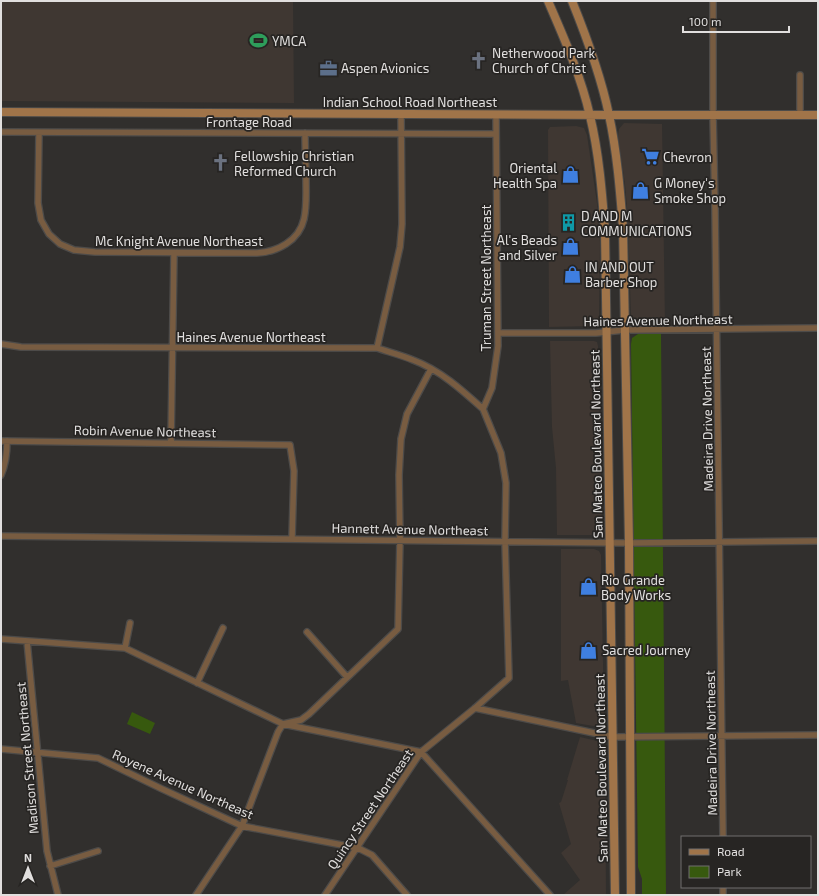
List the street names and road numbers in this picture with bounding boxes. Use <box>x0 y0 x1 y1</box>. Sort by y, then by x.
street label: Indian School Road Northeast <box>323 94 497 110</box>
street label: Frontage Road <box>206 114 292 130</box>
street label: Truman Street Northeast <box>478 205 494 351</box>
street label: Mc Knight Avenue Northeast <box>95 233 263 249</box>
street label: Haines Avenue Northeast <box>583 311 733 329</box>
street label: Haines Avenue Northeast <box>176 329 326 345</box>
street label: Madeira Drive Northeast <box>698 346 716 492</box>
street label: San Mateo Boulevard Northeast <box>586 350 606 538</box>
street label: Robin Avenue Northeast <box>74 422 216 440</box>
street label: Hannett Avenue Northeast <box>331 520 489 538</box>
street label: Madeira Drive Northeast <box>702 670 720 816</box>
street label: San Mateo Boulevard Northeast <box>591 674 611 862</box>
street label: Madison Street Northeast <box>12 681 42 835</box>
street label: Royene Avenue Northeast <box>110 746 256 822</box>
street label: Quincy Street Northeast <box>324 746 416 872</box>

